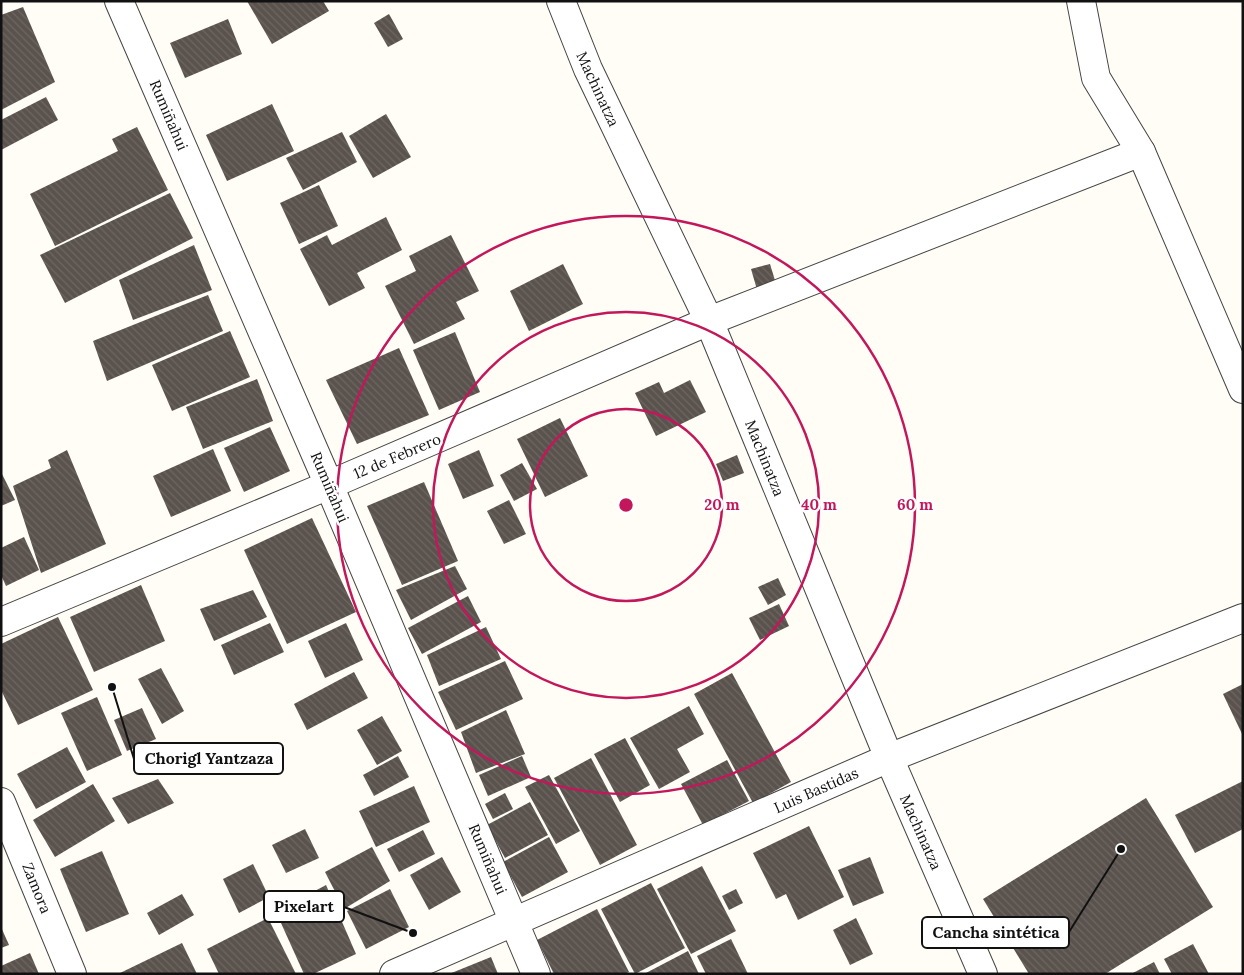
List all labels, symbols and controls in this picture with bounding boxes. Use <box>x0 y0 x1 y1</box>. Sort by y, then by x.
street label: Machinatza <box>572 48 624 130</box>
street label: Rumiñahui <box>146 77 192 153</box>
street label: Machinatza <box>741 417 789 499</box>
street label: 12 de Febrero <box>350 429 444 483</box>
street label: Rumiñahui <box>307 449 353 525</box>
text: 20 m <box>704 495 740 514</box>
text: 40 m <box>801 495 837 514</box>
text: 60 m <box>897 495 933 514</box>
centre of rings <box>617 496 635 514</box>
callout: Chorigl Yantzaza <box>134 743 283 774</box>
text: Chorigl Yantzaza <box>145 748 274 768</box>
street label: Luis Bastidas <box>771 763 861 817</box>
street label: Machinatza <box>896 791 946 873</box>
street label: Rumiñahui <box>465 821 511 897</box>
street label: Zamora <box>18 860 56 916</box>
callout: Pixelart <box>264 891 344 922</box>
text: Pixelart <box>274 896 335 916</box>
callout: Cancha sintética <box>922 917 1069 948</box>
text: Cancha sintética <box>932 922 1060 942</box>

